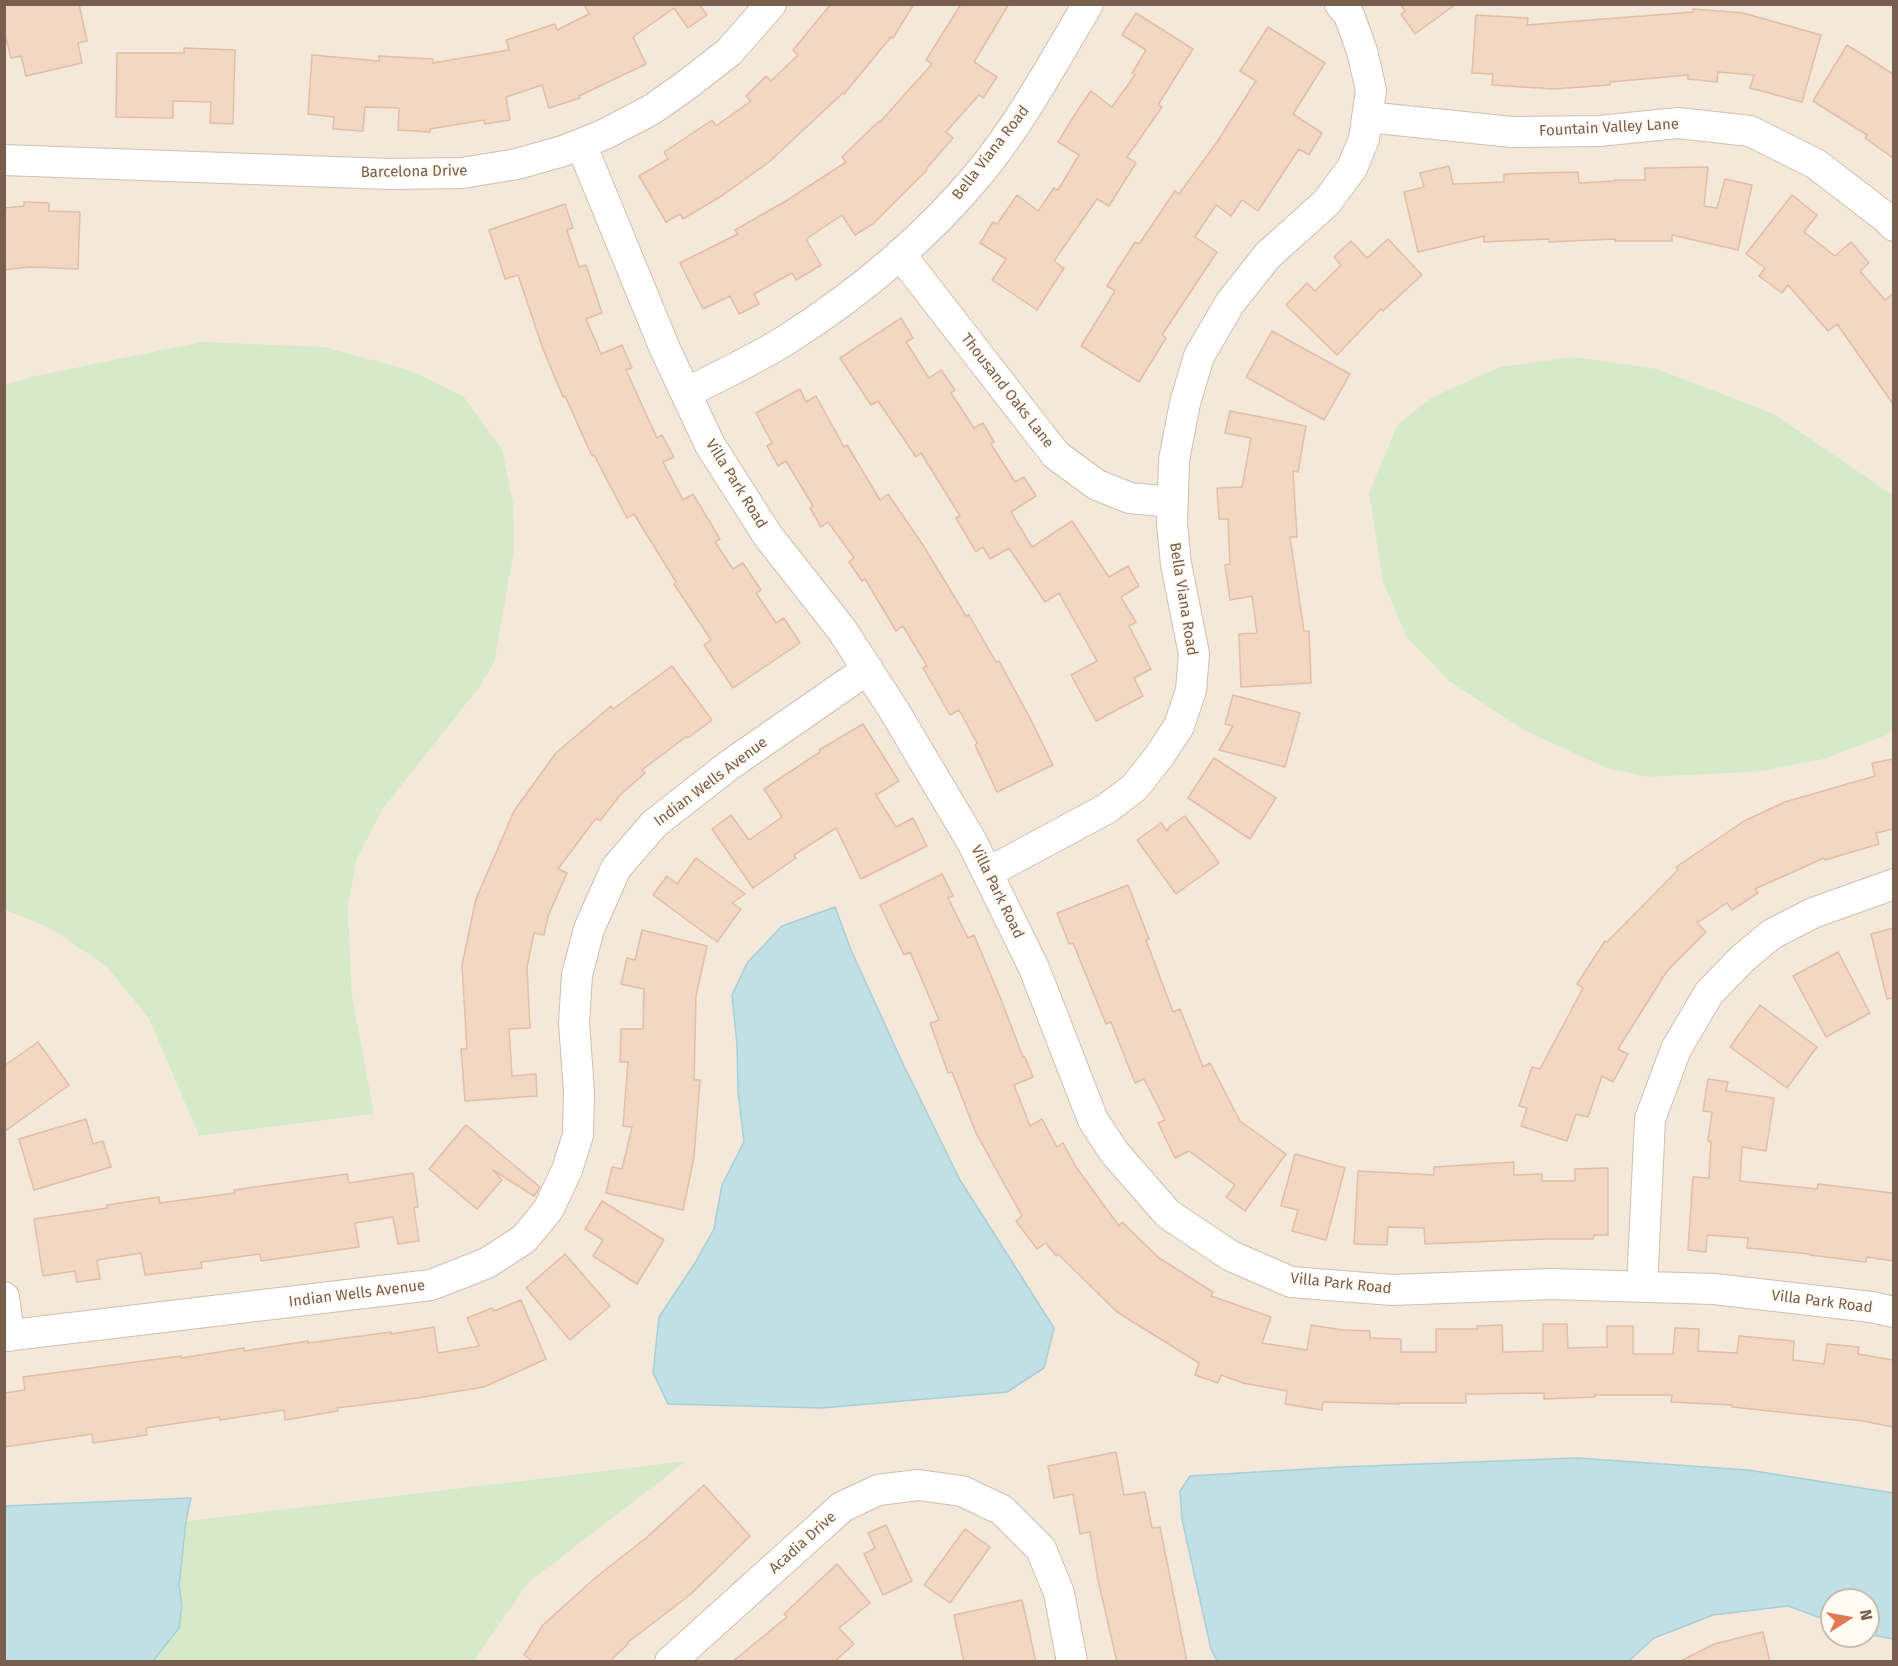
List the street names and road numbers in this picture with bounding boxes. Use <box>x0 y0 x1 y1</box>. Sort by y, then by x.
street label: Bella Viana Road <box>949 102 1033 204</box>
street label: Fountain Valley Lane <box>1539 115 1679 141</box>
street label: Barcelona Drive <box>360 162 468 182</box>
street label: Thousand Oaks Lane <box>957 330 1057 452</box>
street label: Villa Park Road <box>701 436 771 532</box>
street label: Bella Viana Road <box>1165 541 1201 657</box>
street label: Indian Wells Avenue <box>651 733 771 831</box>
street label: Villa Park Road <box>967 842 1027 942</box>
street label: Villa Park Road <box>1290 1270 1392 1298</box>
street label: Indian Wells Avenue <box>288 1277 426 1311</box>
street label: Villa Park Road <box>1771 1287 1873 1317</box>
street label: Acadia Drive <box>766 1508 840 1578</box>

